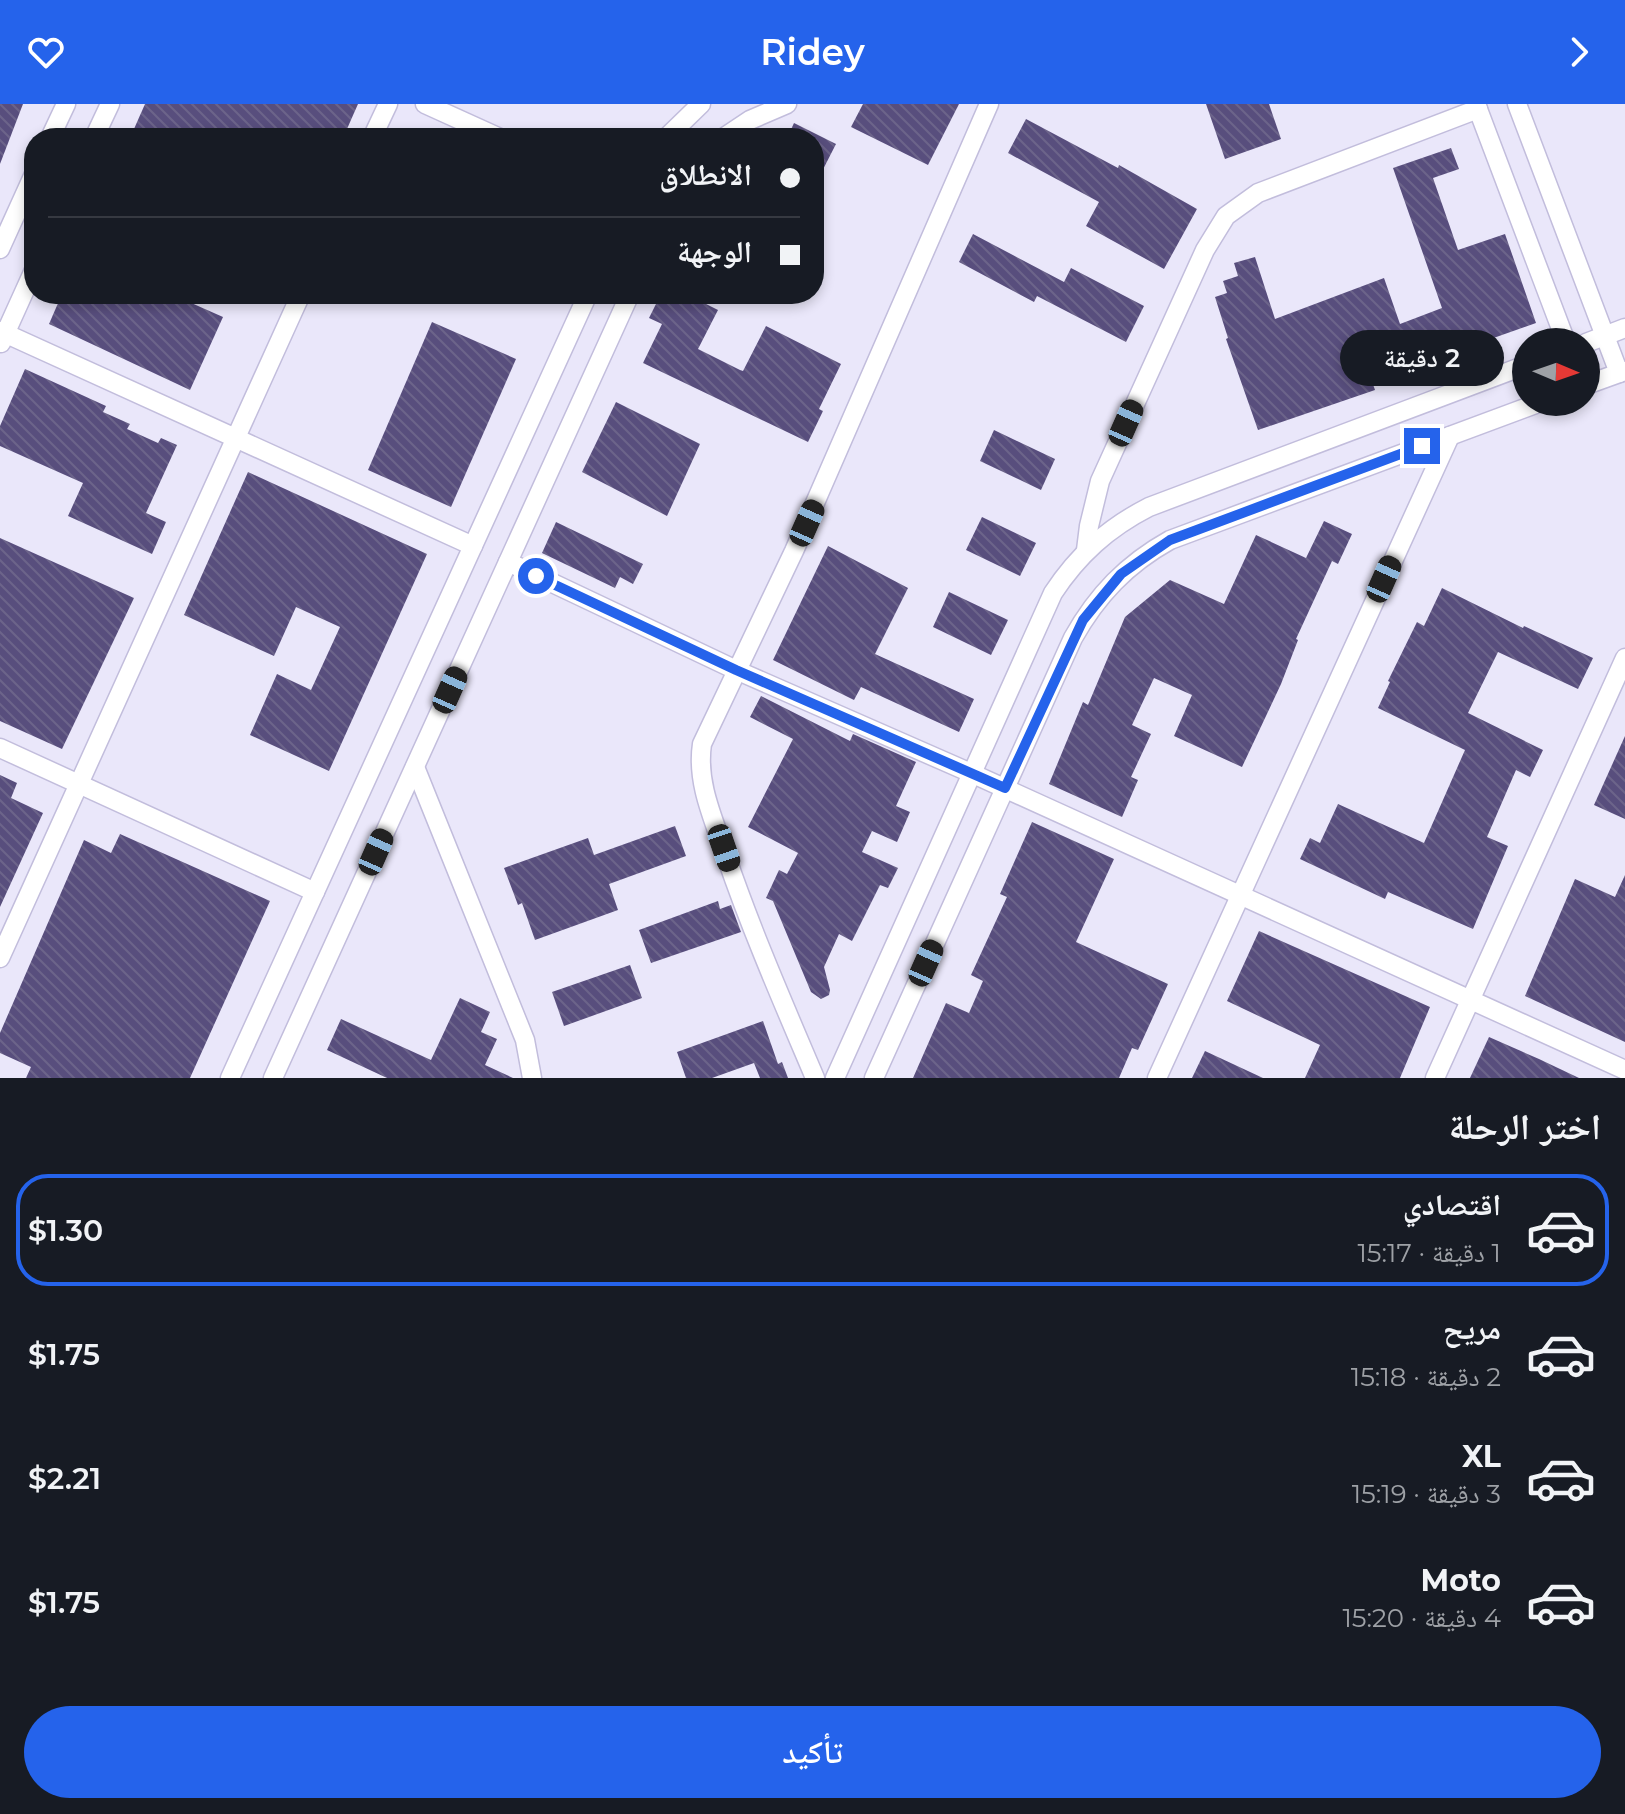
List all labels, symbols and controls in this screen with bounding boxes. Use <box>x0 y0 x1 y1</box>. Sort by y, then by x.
icon: heart <box>24 30 68 74</box>
text: Ridey <box>760 30 865 74</box>
icon: forward <box>1557 30 1601 74</box>
text: الانطلاق <box>659 156 752 193</box>
text: الوجهة <box>677 233 752 270</box>
north arrow <box>1512 328 1600 416</box>
map controls <box>1512 328 1600 416</box>
callout: 2 دقيقة <box>1340 330 1504 386</box>
text: 2 دقيقة <box>1384 342 1460 374</box>
car <box>1105 396 1147 450</box>
route end <box>1404 428 1440 464</box>
car <box>786 496 828 550</box>
car <box>1363 552 1405 606</box>
route start <box>518 558 554 594</box>
car <box>429 663 471 717</box>
car <box>705 821 743 875</box>
car <box>355 825 397 879</box>
car <box>905 936 947 990</box>
text: اختر الرحلة <box>1449 1104 1601 1148</box>
text: اقتصادي <box>1403 1186 1501 1223</box>
icon: car <box>1525 1194 1597 1266</box>
text: $1.30 <box>28 1212 103 1249</box>
text: 1 دقيقة · 15:17 <box>1357 1237 1501 1269</box>
text: مريح <box>1443 1310 1501 1347</box>
icon: car <box>1525 1318 1597 1390</box>
text: $1.75 <box>28 1336 100 1373</box>
text: 2 دقيقة · 15:18 <box>1351 1361 1501 1393</box>
text: XL <box>1462 1438 1501 1475</box>
icon: car <box>1525 1442 1597 1514</box>
text: $2.21 <box>28 1460 101 1497</box>
text: 3 دقيقة · 15:19 <box>1352 1478 1501 1510</box>
text: Moto <box>1421 1562 1501 1599</box>
icon: car <box>1525 1566 1597 1638</box>
text: $1.75 <box>28 1584 100 1621</box>
text: 4 دقيقة · 15:20 <box>1342 1602 1501 1634</box>
button: تأكيد <box>24 1706 1601 1798</box>

